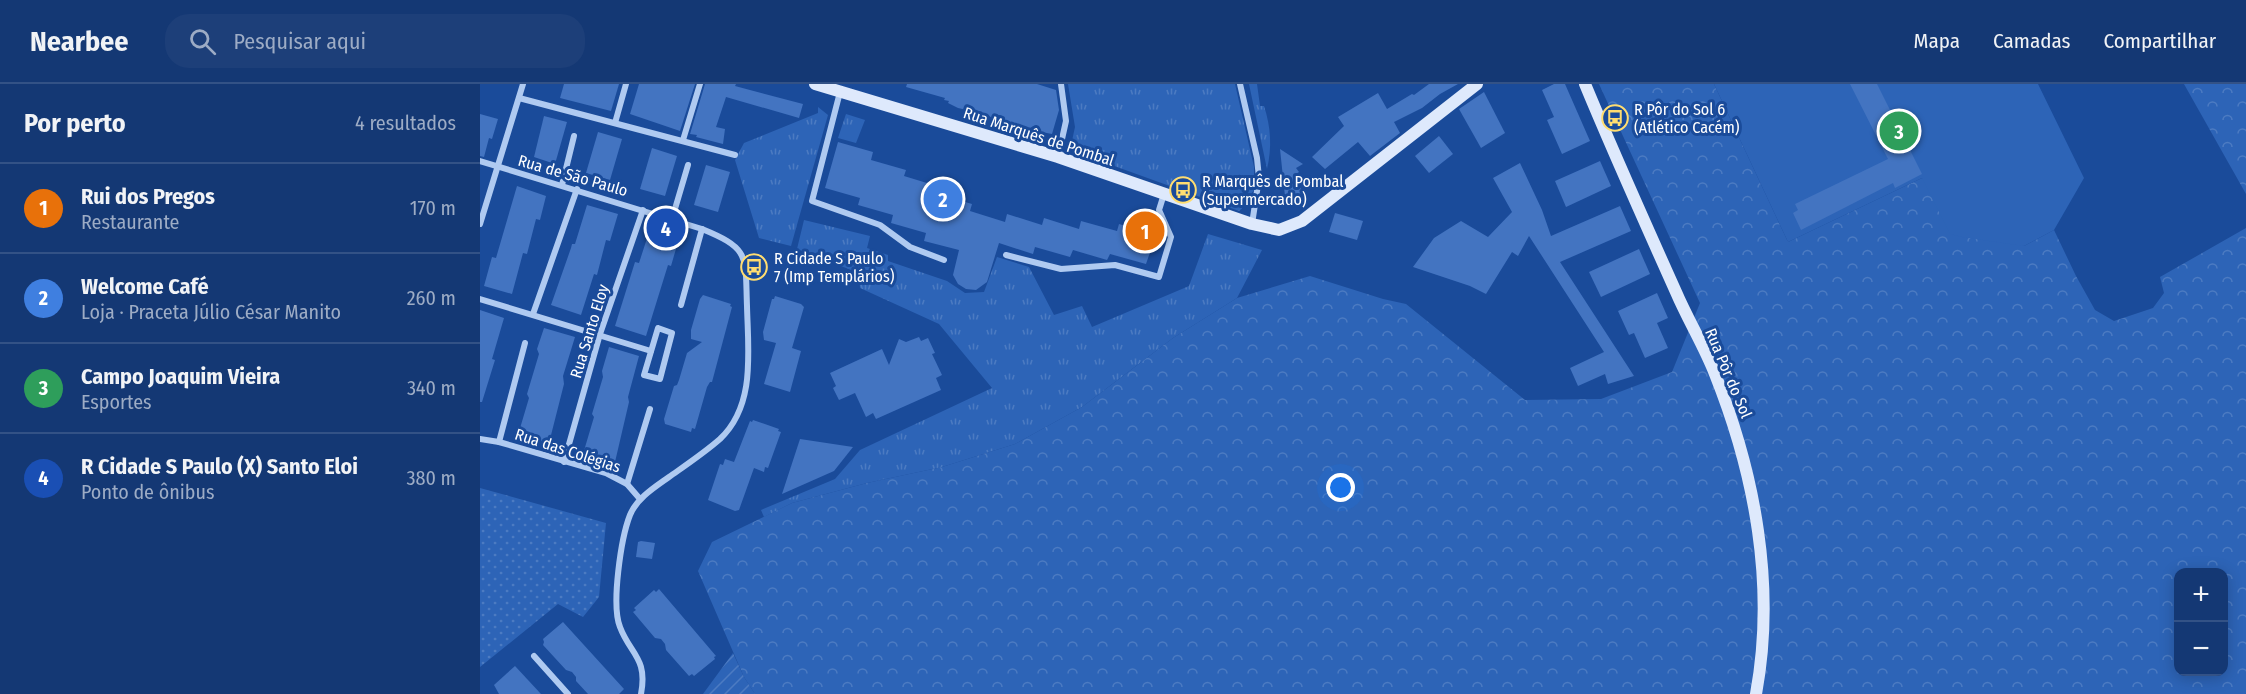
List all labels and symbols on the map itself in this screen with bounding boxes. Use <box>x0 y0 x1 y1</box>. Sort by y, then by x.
place label: R Pôr do Sol 6 (Atlético Cacém) <box>1634 100 1740 137</box>
street label: Rua Marquês de Pombal <box>961 103 1117 170</box>
bus stop icon: R Pôr do Sol 6 (Atlético Cacém) <box>1600 103 1630 133</box>
pin: 3 <box>1880 108 1918 154</box>
street label: Rua de São Paulo <box>516 151 630 200</box>
place label: R Marquês de Pombal (Supermercado) <box>1202 172 1343 209</box>
bus stop icon: R Marquês de Pombal (Supermercado) <box>1168 175 1198 205</box>
pin: 2 <box>924 176 962 222</box>
pin: 4 <box>646 206 686 250</box>
pin: 1 <box>1126 208 1164 254</box>
place label: R Cidade S Paulo 7 (Imp Templários) <box>774 249 895 286</box>
bus stop icon: R Cidade S Paulo 7 (Imp Templários) <box>739 252 769 282</box>
street label: Rua Santo Eloy <box>566 281 613 380</box>
street label: Rua Pôr do Sol <box>1701 325 1756 421</box>
street label: Rua das Colégias <box>513 424 623 477</box>
your location <box>1326 473 1355 502</box>

